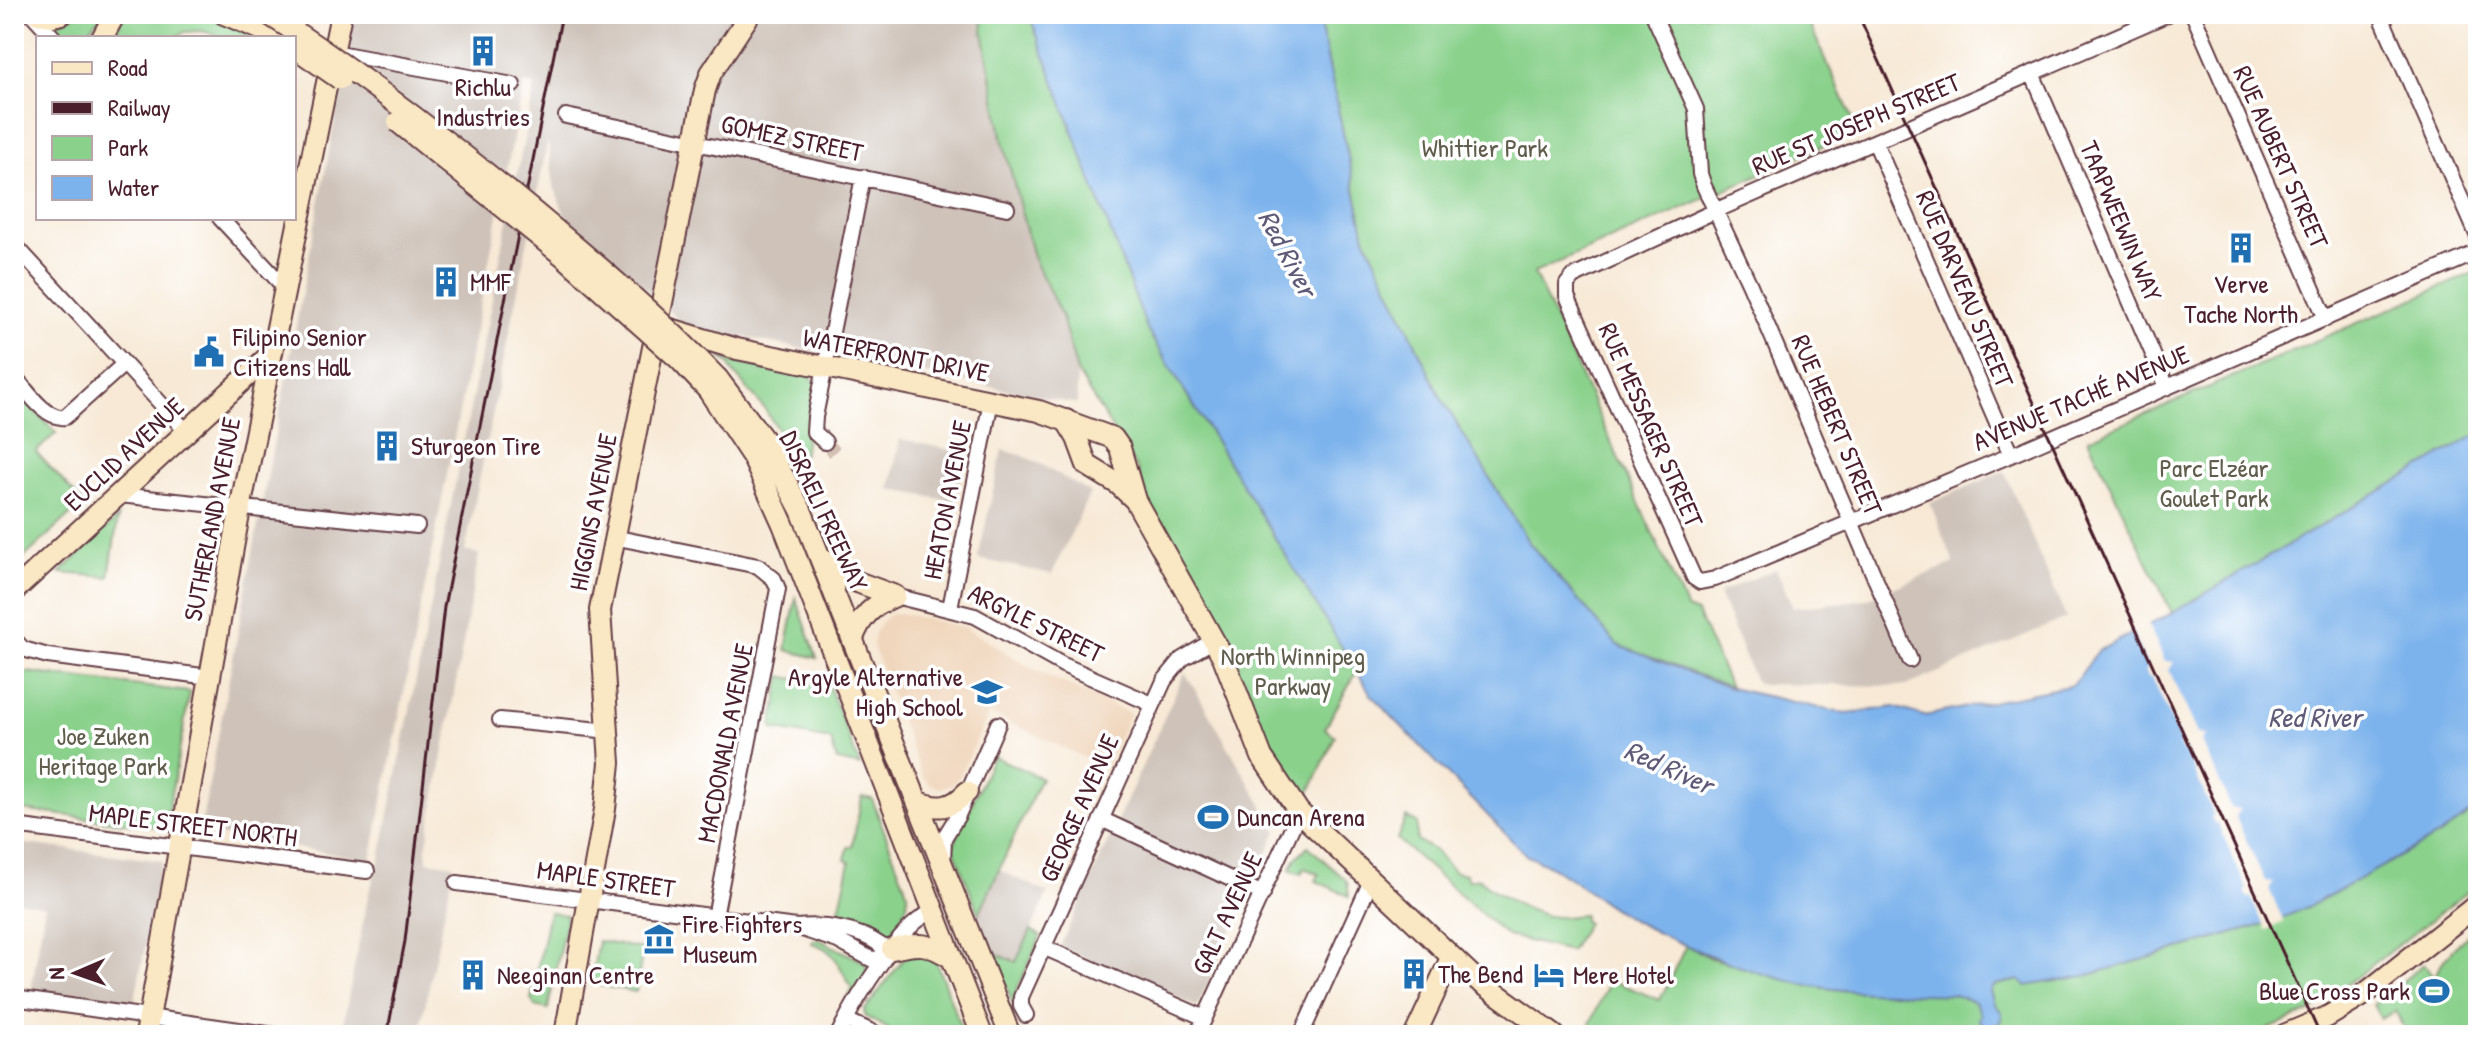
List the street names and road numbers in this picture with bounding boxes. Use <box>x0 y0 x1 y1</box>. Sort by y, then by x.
street label: RUE AUBERT STREET <box>2226 60 2338 254</box>
street label: RUE ST JOSEPH STREET <box>1746 64 1966 183</box>
street label: GOMEZ STREET <box>718 105 867 170</box>
street label: TAAPWEEWIN WAY <box>2072 135 2171 307</box>
street label: RUE DARVEAU STREET <box>1908 185 2023 393</box>
street label: RUE MESSAGER STREET <box>1591 317 1713 533</box>
street label: WATERFRONT DRIVE <box>800 319 992 390</box>
street label: RUE HEBERT STREET <box>1784 329 1892 521</box>
street label: AVENUE TACHÉ AVENUE <box>1967 336 2195 459</box>
street label: EUCLID AVENUE <box>56 388 192 518</box>
street label: SUTHERLAND AVENUE <box>175 414 249 624</box>
street label: HEATON AVENUE <box>914 417 979 582</box>
street label: DISRAELI FREEWAY <box>772 425 877 597</box>
street label: HIGGINS AVENUE <box>560 430 625 594</box>
street label: ARGYLE STREET <box>963 575 1111 671</box>
street label: MACDONALD AVENUE <box>688 640 761 845</box>
street label: GEORGE AVENUE <box>1030 728 1127 887</box>
street label: MAPLE STREET NORTH <box>87 794 299 855</box>
street label: GALT AVENUE <box>1183 845 1270 980</box>
street label: MAPLE STREET <box>535 852 678 906</box>

